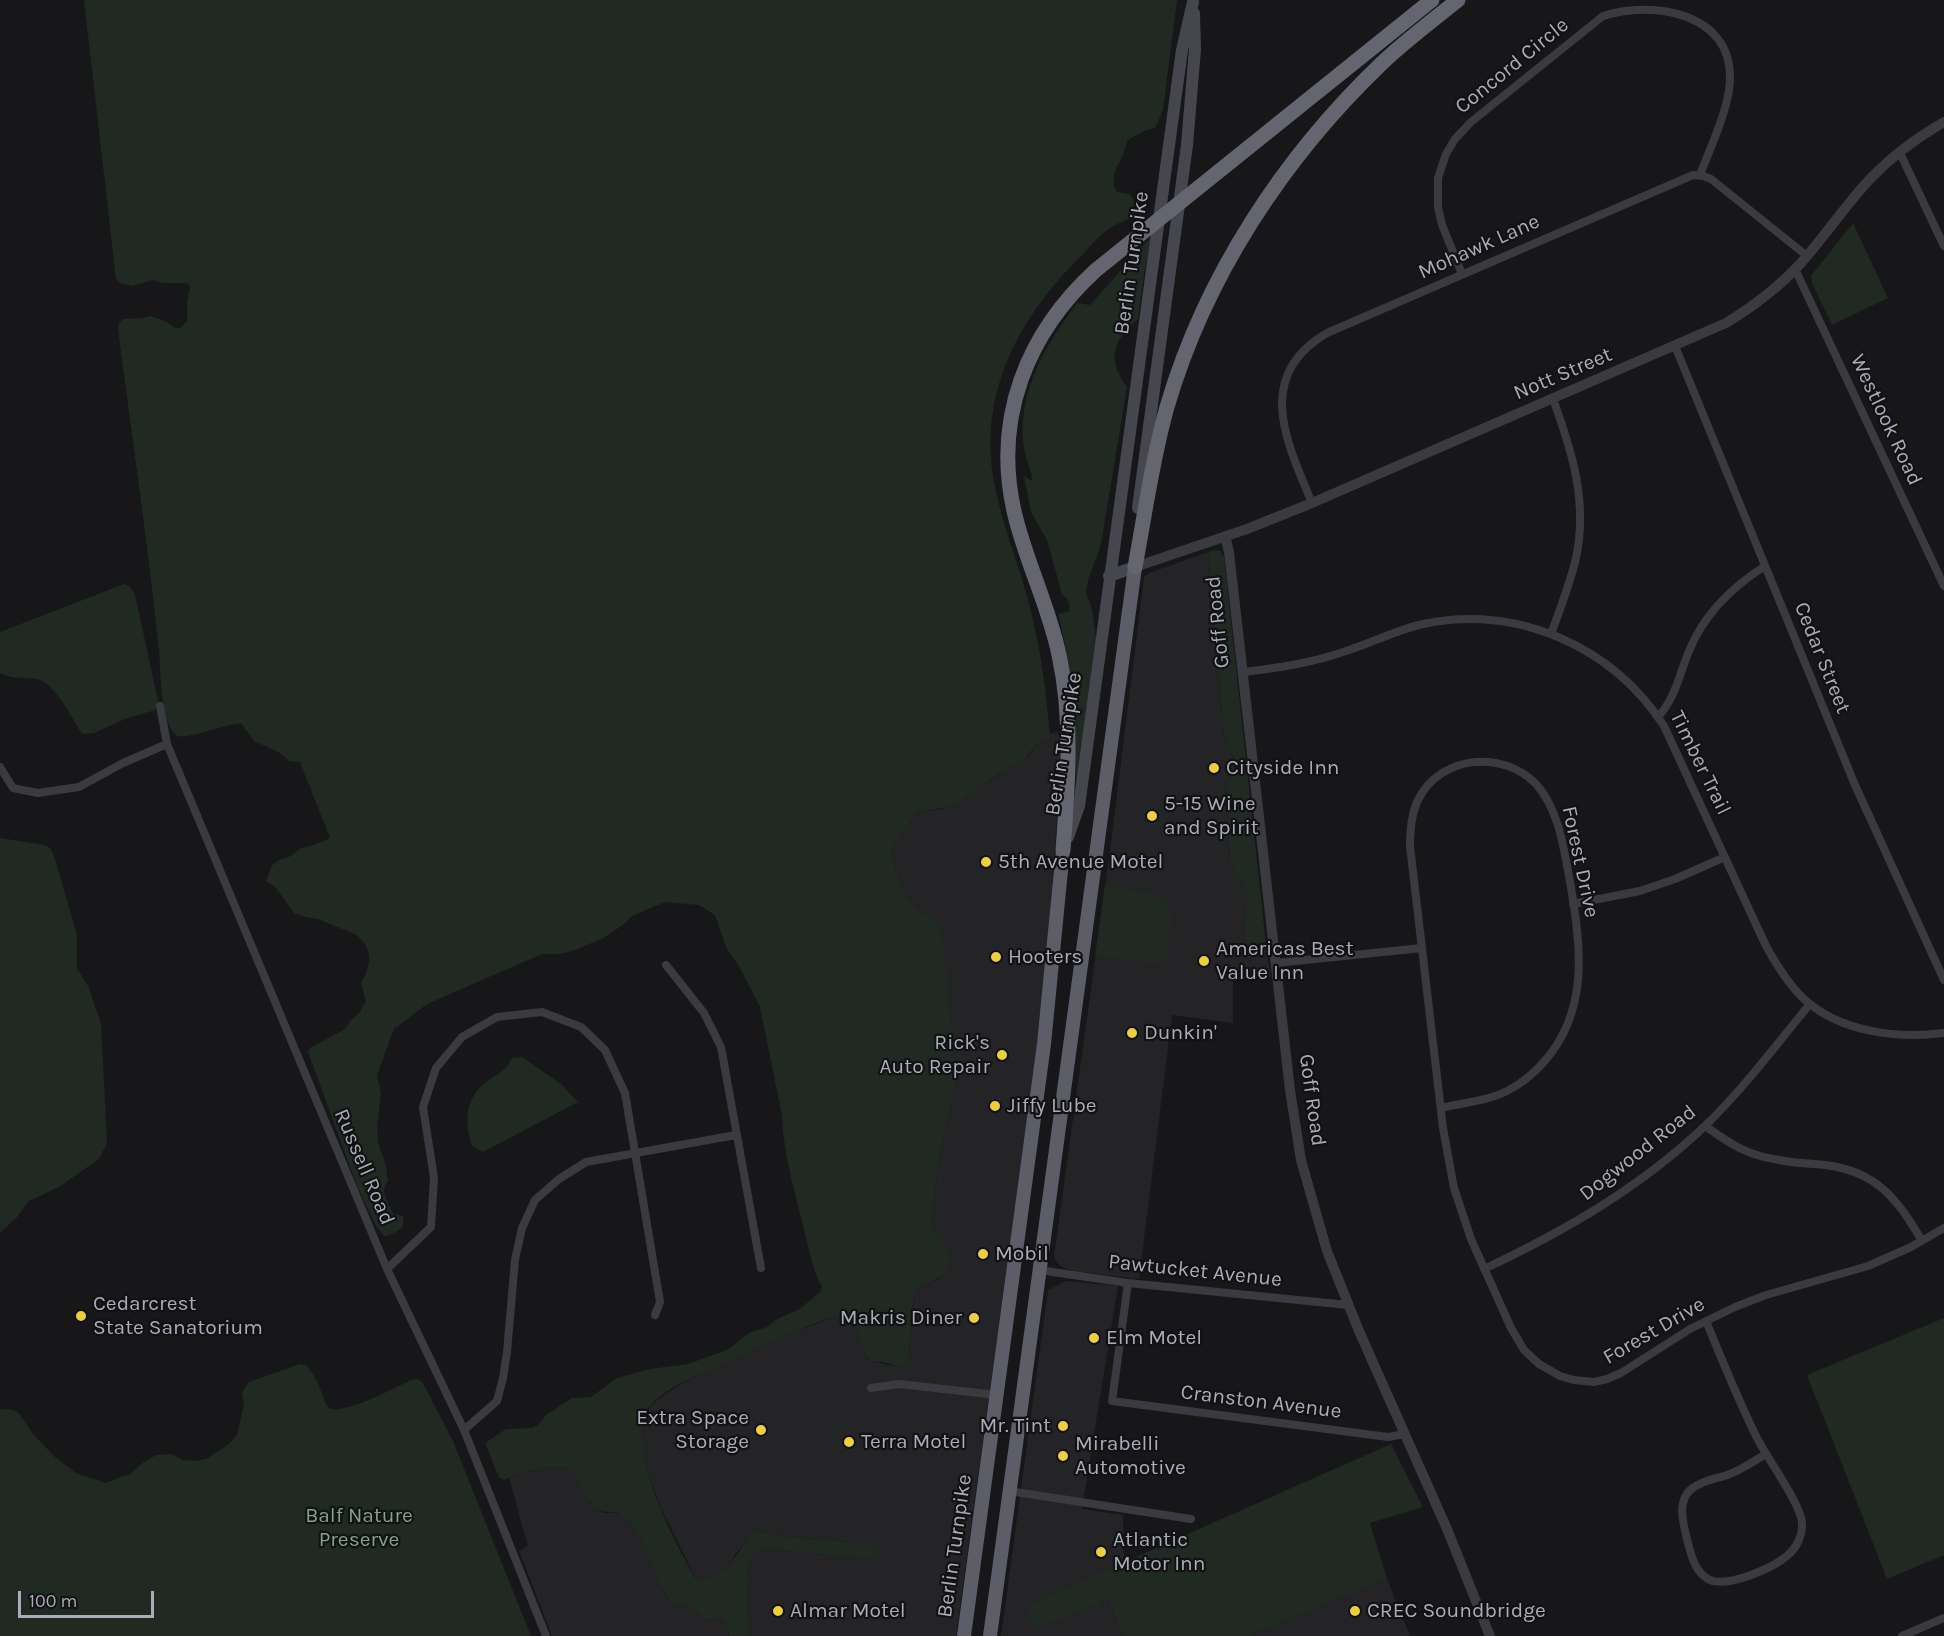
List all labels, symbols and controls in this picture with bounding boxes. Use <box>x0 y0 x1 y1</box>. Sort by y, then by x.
street label: Concord Circle <box>1450 13 1574 119</box>
street label: Berlin Turnpike <box>1109 190 1155 336</box>
street label: Mohawk Lane <box>1414 209 1544 285</box>
street label: Nott Street <box>1510 342 1616 406</box>
street label: Westlook Road <box>1845 350 1927 490</box>
street label: Goff Road <box>1201 575 1235 669</box>
street label: Cedar Street <box>1788 599 1856 717</box>
street label: Berlin Turnpike <box>1040 671 1088 817</box>
street label: Timber Trail <box>1664 707 1736 819</box>
place label: Cityside Inn <box>1226 755 1340 781</box>
marker: Cityside Inn <box>1207 761 1221 775</box>
place label: 5-15 Wine and Spirit <box>1164 791 1259 841</box>
street label: Forest Drive <box>1556 804 1604 920</box>
marker: 5-15 Wine and Spirit <box>1145 809 1159 823</box>
place label: 5th Avenue Motel <box>998 849 1163 875</box>
marker: 5th Avenue Motel <box>979 855 993 869</box>
place label: Americas Best Value Inn <box>1216 936 1354 986</box>
place label: Hooters <box>1008 944 1082 970</box>
marker: Hooters <box>989 950 1003 964</box>
marker: Americas Best Value Inn <box>1197 954 1211 968</box>
place label: Dunkin' <box>1144 1020 1217 1046</box>
marker: Dunkin' <box>1125 1026 1139 1040</box>
place label: Rick's Auto Repair <box>880 1030 990 1080</box>
marker: Rick's Auto Repair <box>995 1048 1009 1062</box>
street label: Goff Road <box>1293 1052 1331 1148</box>
place label: Jiffy Lube <box>1007 1093 1097 1119</box>
marker: Jiffy Lube <box>988 1099 1002 1113</box>
street label: Dogwood Road <box>1575 1100 1701 1206</box>
street label: Russell Road <box>328 1105 400 1229</box>
place label: Mobil <box>995 1241 1049 1267</box>
marker: Mobil <box>976 1247 990 1261</box>
street label: Pawtucket Avenue <box>1107 1249 1283 1293</box>
place label: Cedarcrest State Sanatorium <box>93 1291 263 1341</box>
street label: Forest Drive <box>1599 1292 1709 1370</box>
place label: Makris Diner <box>840 1305 962 1331</box>
marker: Cedarcrest State Sanatorium <box>74 1309 88 1323</box>
marker: Makris Diner <box>967 1311 981 1325</box>
place label: Elm Motel <box>1106 1325 1202 1351</box>
marker: Elm Motel <box>1087 1331 1101 1345</box>
street label: Cranston Avenue <box>1179 1380 1343 1424</box>
place label: Extra Space Storage <box>636 1405 749 1455</box>
place label: Mr. Tint <box>980 1413 1051 1439</box>
marker: Mr. Tint <box>1056 1419 1070 1433</box>
marker: Extra Space Storage <box>754 1423 768 1437</box>
place label: Terra Motel <box>861 1429 966 1455</box>
place label: Mirabelli Automotive <box>1075 1431 1186 1481</box>
marker: Terra Motel <box>842 1435 856 1449</box>
marker: Mirabelli Automotive <box>1056 1449 1070 1463</box>
street label: Berlin Turnpike <box>932 1473 978 1619</box>
park label: Balf Nature Preserve <box>305 1503 413 1553</box>
place label: Atlantic Motor Inn <box>1113 1527 1205 1577</box>
marker: Atlantic Motor Inn <box>1094 1545 1108 1559</box>
scale bar <box>21 1579 158 1617</box>
text: 100 m <box>29 1590 77 1612</box>
place label: Almar Motel <box>790 1598 906 1624</box>
place label: CREC Soundbridge <box>1367 1598 1546 1624</box>
marker: Almar Motel <box>771 1604 785 1618</box>
marker: CREC Soundbridge <box>1348 1604 1362 1618</box>

